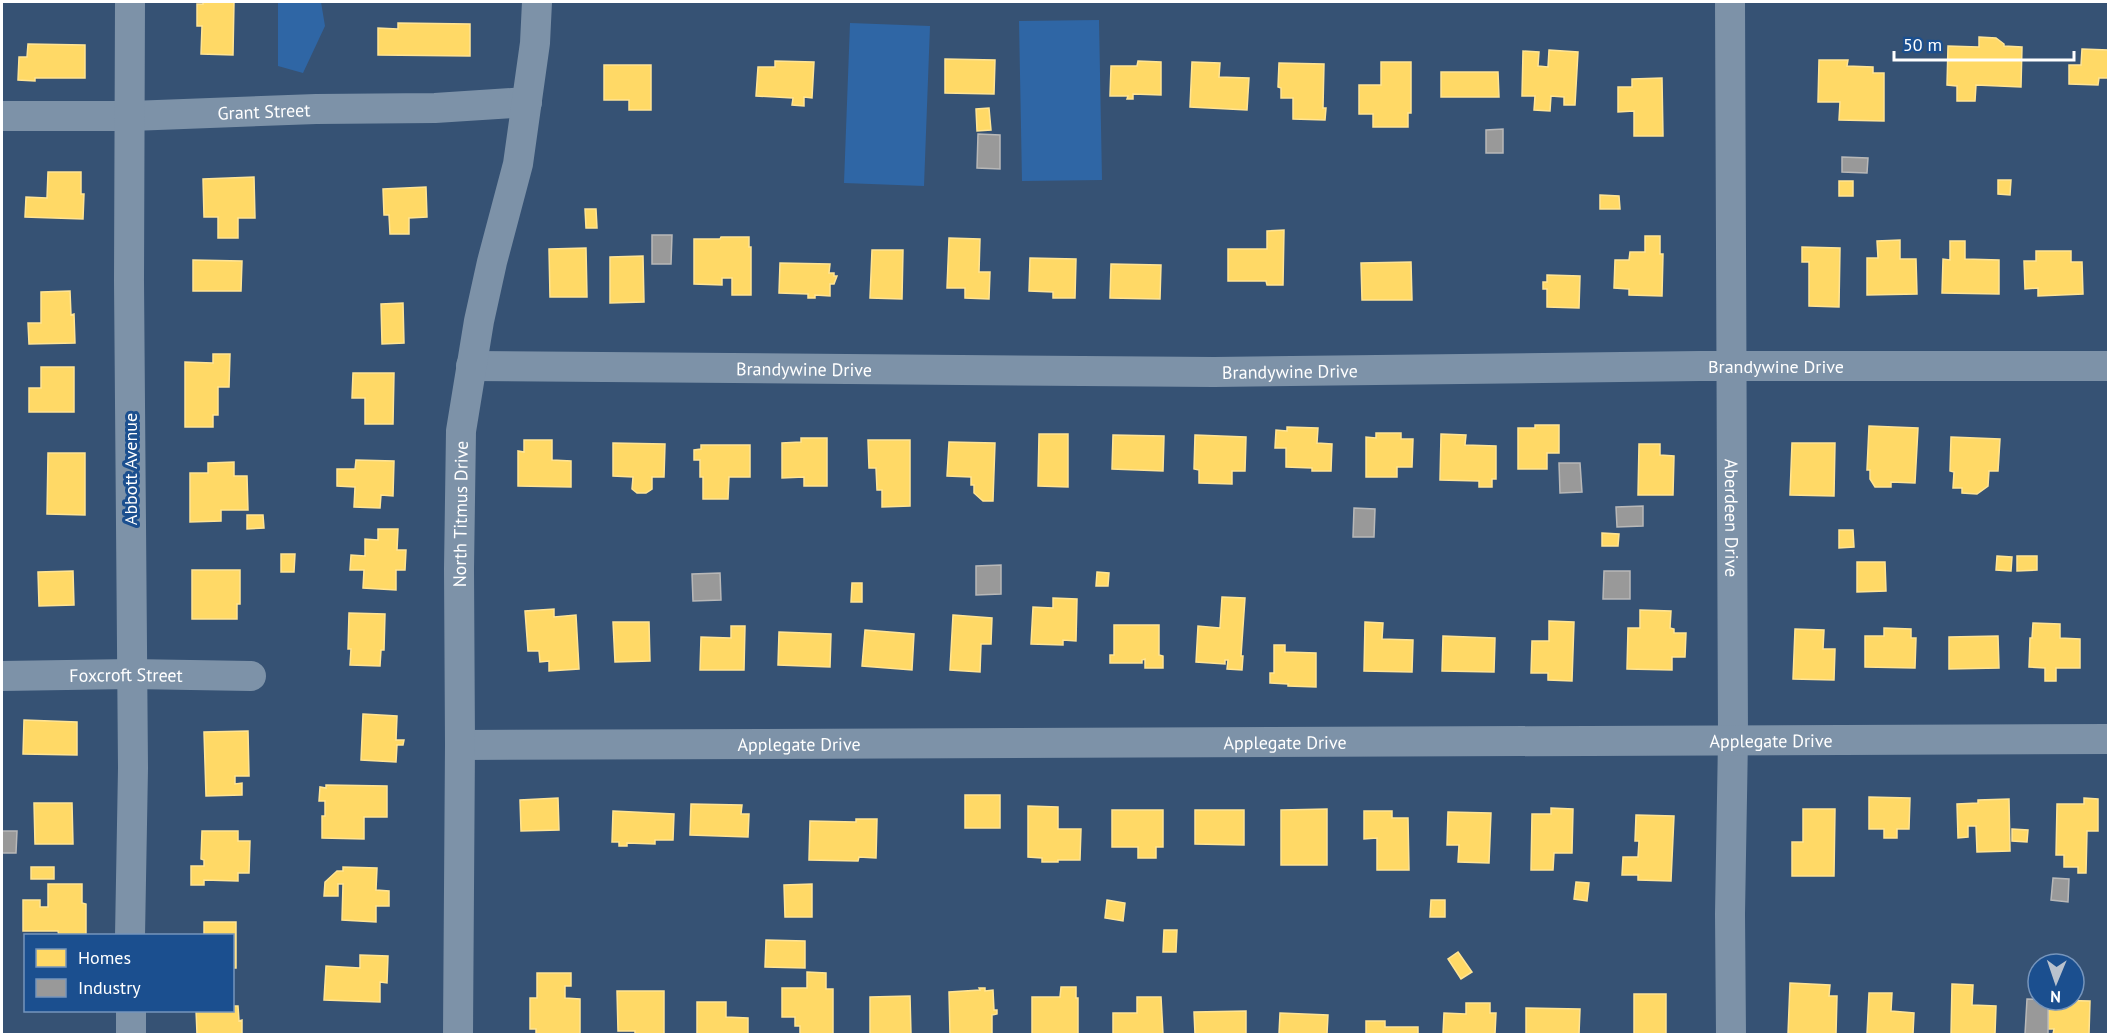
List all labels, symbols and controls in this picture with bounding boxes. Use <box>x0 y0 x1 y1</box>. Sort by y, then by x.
scale bar <box>1894 24 2074 62</box>
text: 50 m <box>1903 33 1942 56</box>
street label: Grant Street <box>217 98 311 124</box>
street label: Brandywine Drive <box>1708 355 1844 378</box>
street label: Brandywine Drive <box>736 357 872 381</box>
street label: Brandywine Drive <box>1222 359 1358 383</box>
street label: Abbott Avenue <box>119 413 142 525</box>
street label: North Titmus Drive <box>447 441 472 587</box>
street label: Aberdeen Drive <box>1720 459 1744 577</box>
street label: Foxcroft Street <box>69 662 183 686</box>
street label: Applegate Drive <box>1709 729 1833 752</box>
street label: Applegate Drive <box>1223 730 1347 754</box>
street label: Applegate Drive <box>737 732 861 755</box>
legend <box>24 934 234 1012</box>
text: Homes <box>78 946 131 969</box>
north arrow <box>2026 952 2086 1012</box>
text: Industry <box>78 976 141 999</box>
text: N <box>2050 987 2061 1007</box>

